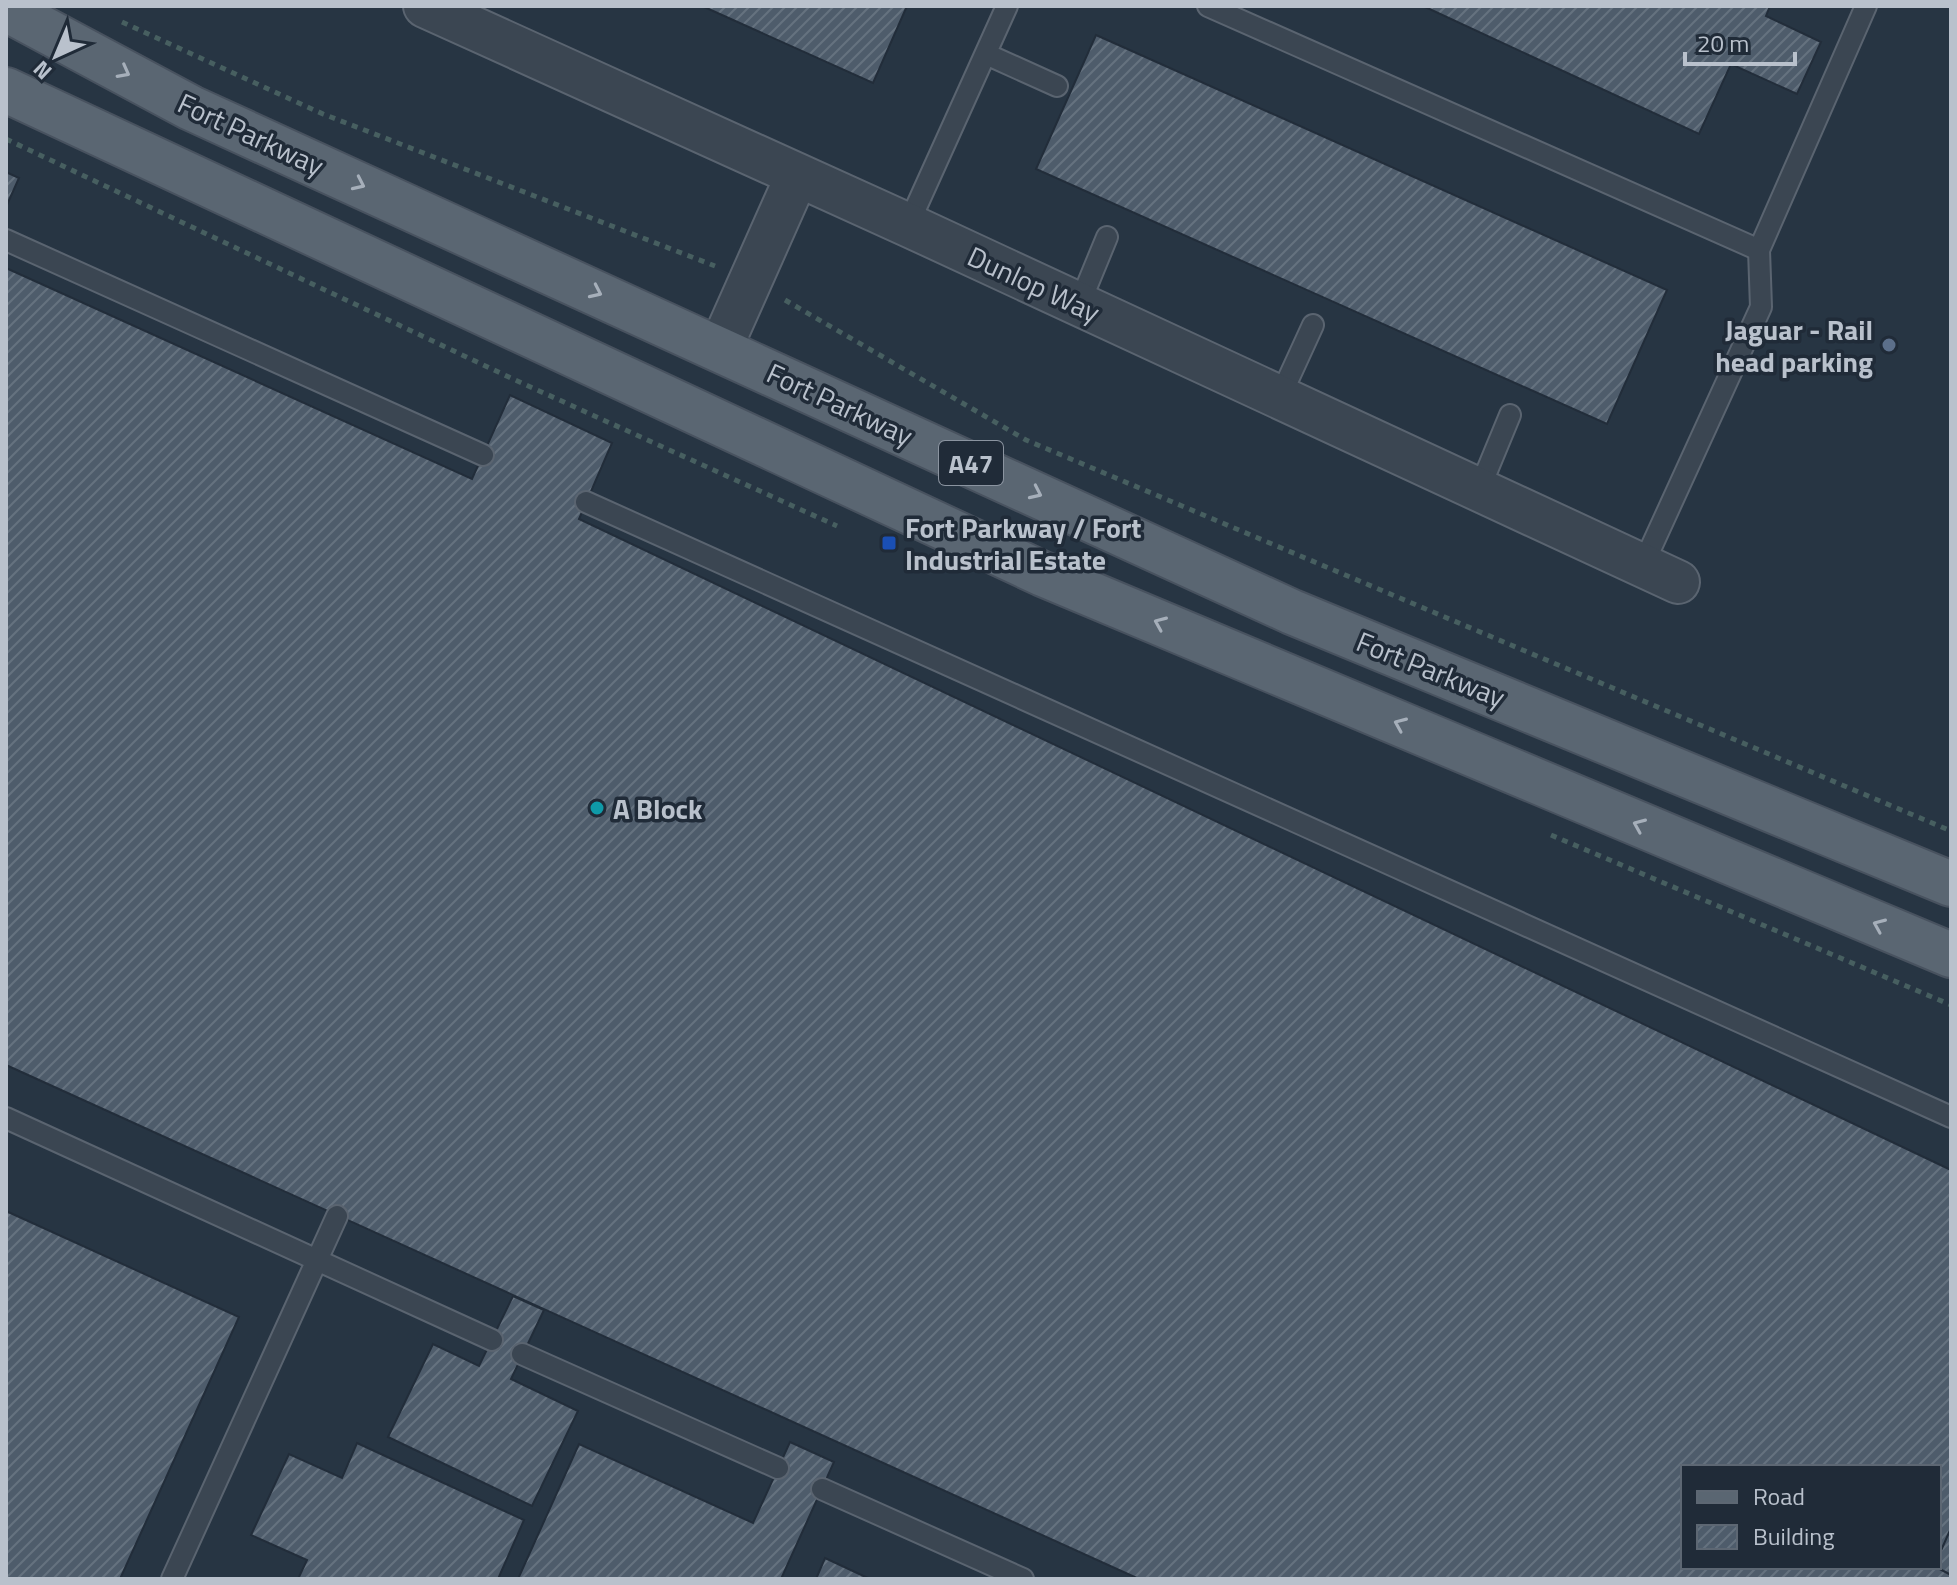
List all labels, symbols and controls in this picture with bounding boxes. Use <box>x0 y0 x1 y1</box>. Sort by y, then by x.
north arrow <box>16 16 96 96</box>
scale bar <box>1685 16 1795 66</box>
text: 20 m <box>1697 25 1749 61</box>
text: N <box>25 53 59 88</box>
one-way arrow <box>116 63 131 78</box>
street label: Fort Parkway <box>171 81 331 187</box>
one-way arrow <box>351 174 365 190</box>
street label: Dunlop Way <box>961 235 1107 333</box>
one-way arrow <box>587 282 602 298</box>
place label: Jaguar - Rail head parking <box>1715 308 1873 383</box>
marker: Jaguar - Rail head parking <box>1880 336 1898 354</box>
street label: Fort Parkway <box>760 351 920 457</box>
road number: A47 <box>939 441 1003 485</box>
one-way arrow <box>1027 483 1042 499</box>
place label: Fort Parkway / Fort Industrial Estate <box>905 506 1142 581</box>
marker: Fort Parkway / Fort Industrial Estate <box>880 534 898 552</box>
one-way arrow <box>1154 617 1168 633</box>
street label: Fort Parkway <box>1350 620 1512 718</box>
one-way arrow <box>1394 717 1408 734</box>
place label: A Block <box>613 787 703 830</box>
marker: A Block <box>588 799 606 817</box>
one-way arrow <box>1633 818 1647 834</box>
one-way arrow <box>1873 919 1887 935</box>
legend <box>1681 1465 1941 1569</box>
text: Road <box>1753 1478 1805 1514</box>
text: Building <box>1753 1518 1835 1554</box>

